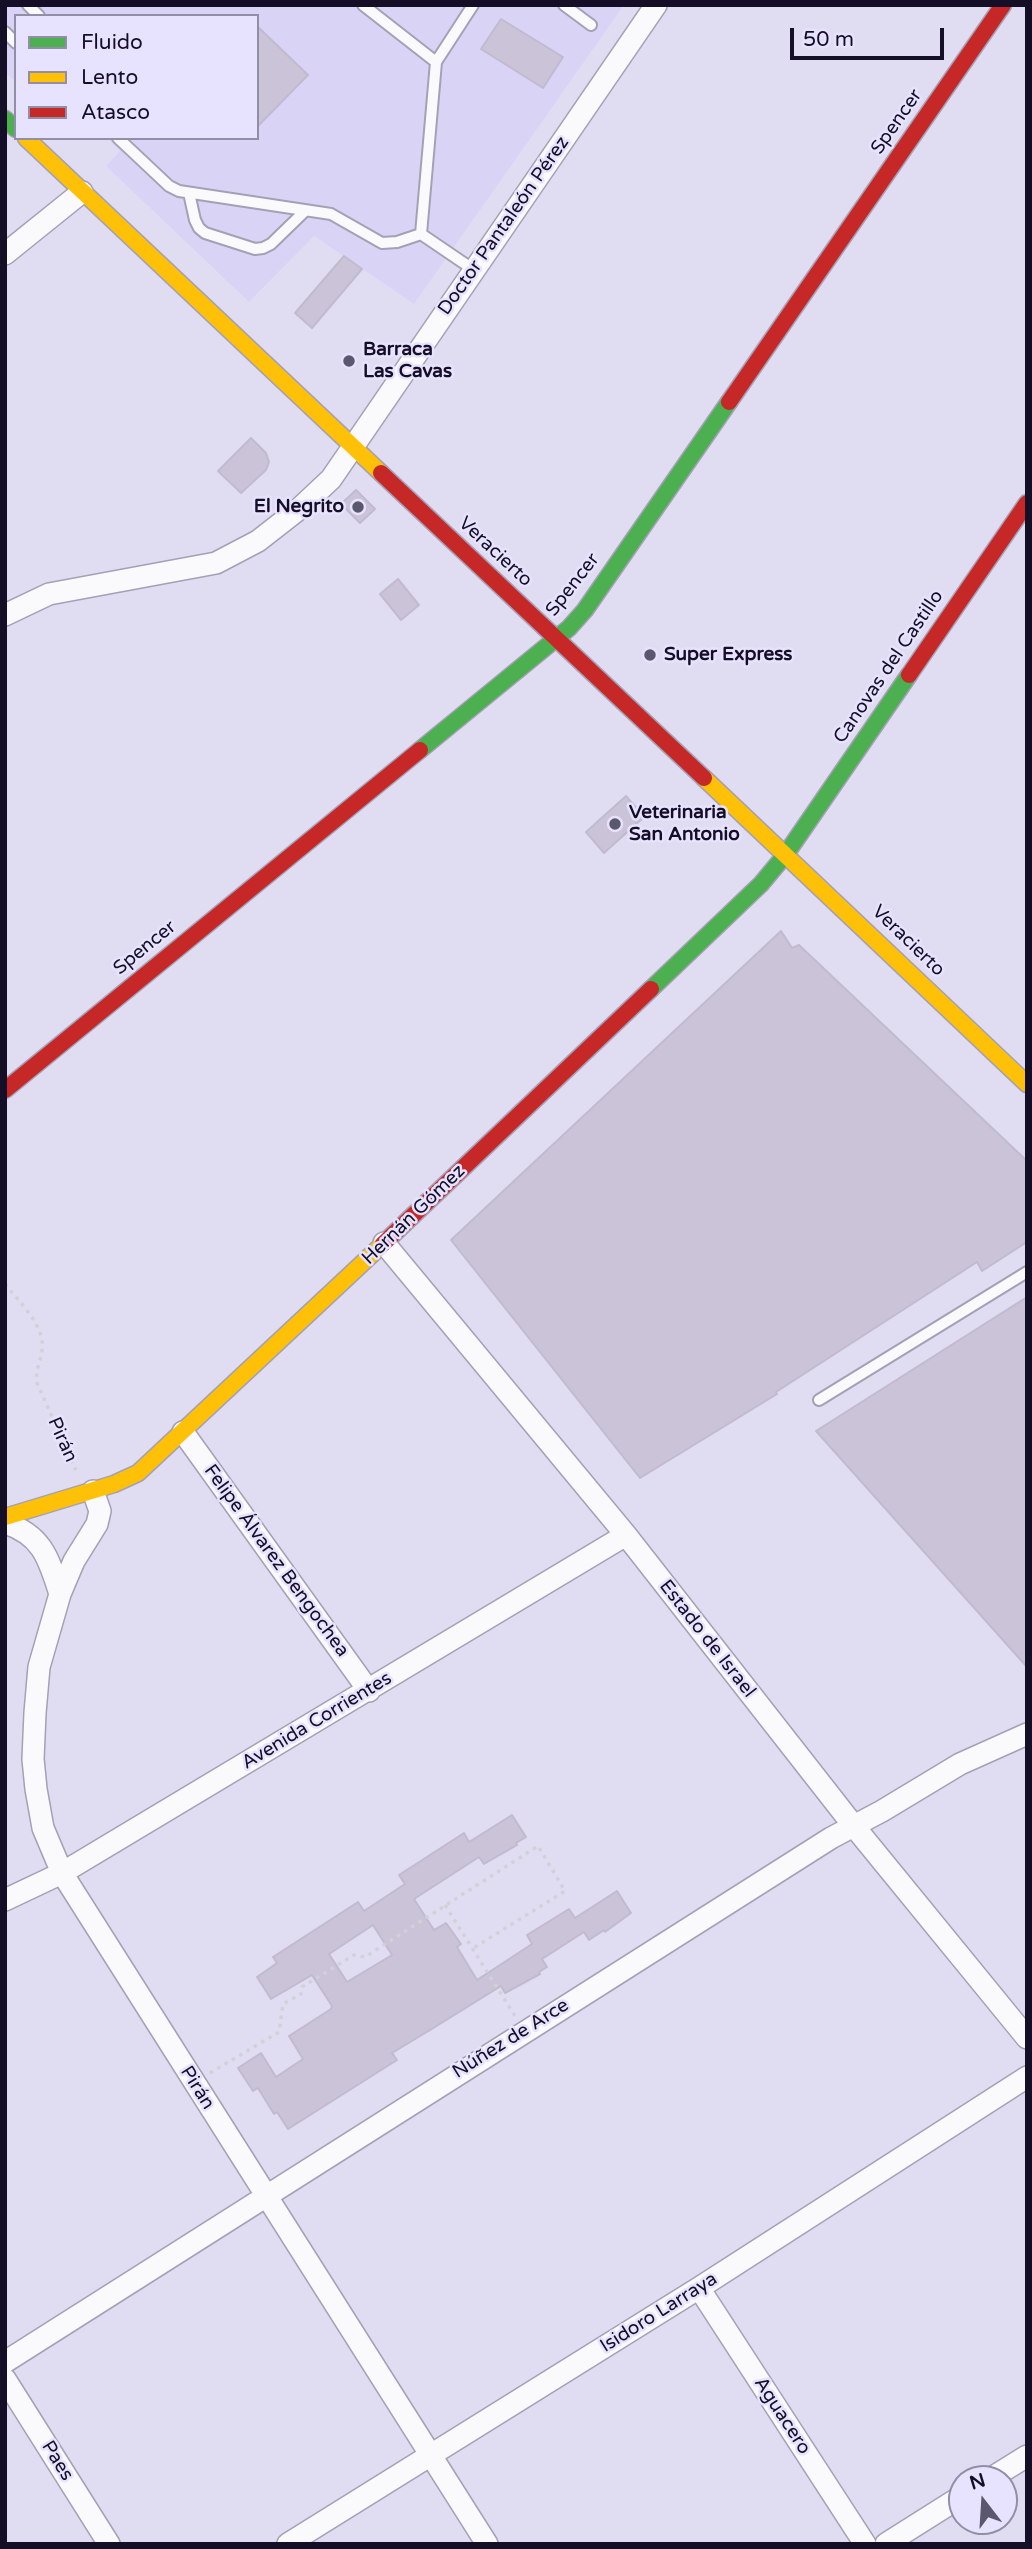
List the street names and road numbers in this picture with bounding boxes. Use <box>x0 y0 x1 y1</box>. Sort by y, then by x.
street label: Spencer <box>866 85 928 159</box>
street label: Doctor Pantaleón Pérez <box>434 132 574 320</box>
street label: Veracierto <box>453 512 537 592</box>
street label: Spencer <box>541 549 605 621</box>
street label: Canovas del Castillo <box>829 586 949 748</box>
street label: Veracierto <box>867 901 949 981</box>
street label: Spencer <box>109 916 181 980</box>
street label: Hernán Gómez <box>358 1160 470 1270</box>
street label: Pirán <box>42 1414 82 1466</box>
street label: Felipe Álvarez Bengochea <box>198 1460 354 1662</box>
street label: Estado de Israel <box>654 1576 760 1702</box>
street label: Avenida Corrientes <box>238 1667 396 1775</box>
street label: Núñez de Arce <box>449 1994 573 2084</box>
street label: Pirán <box>175 2062 219 2114</box>
street label: Isidoro Larraya <box>596 2268 722 2358</box>
street label: Aguacero <box>749 2373 815 2459</box>
street label: Paes <box>36 2437 78 2485</box>

